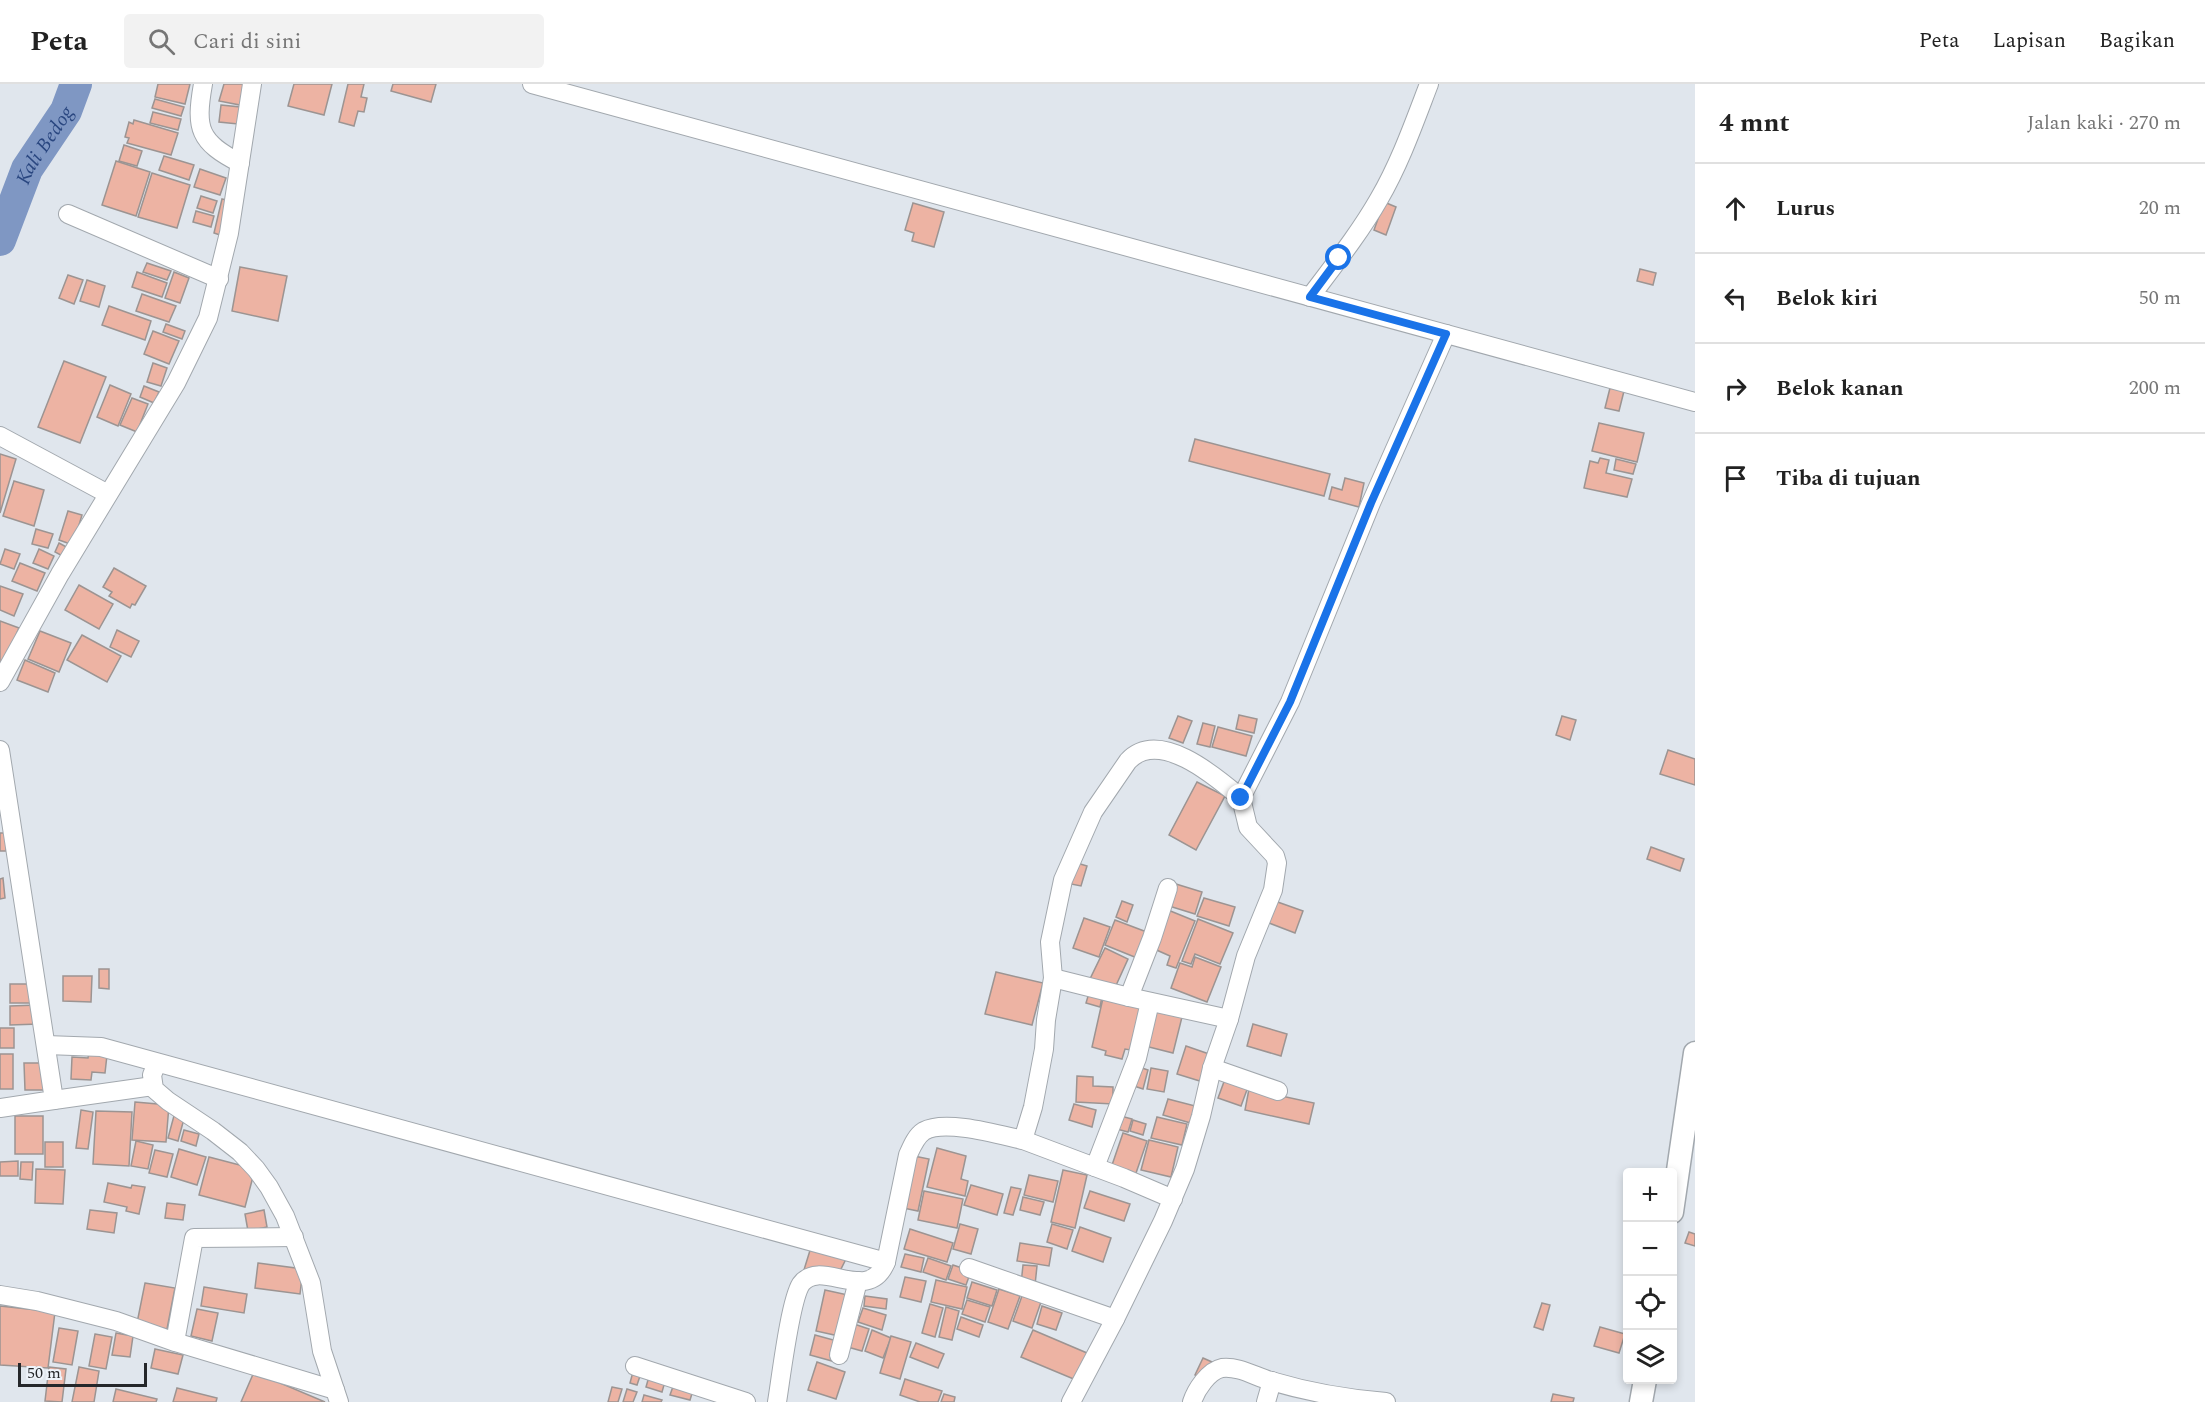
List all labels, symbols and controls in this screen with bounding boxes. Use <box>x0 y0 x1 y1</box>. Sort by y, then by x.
search box <box>124 14 544 68</box>
text: Peta <box>30 20 88 63</box>
icon: search <box>145 25 178 58</box>
text: Cari di sini <box>193 25 301 58</box>
text: Peta <box>1919 25 1959 57</box>
text: Lapisan <box>1992 25 2066 57</box>
text: Bagikan <box>2099 25 2175 57</box>
water label: Kali Bedog <box>8 99 82 189</box>
text: 4 mnt <box>1719 103 1790 143</box>
text: Jalan kaki · 270 m <box>2027 108 2181 138</box>
icon: ahead <box>1719 192 1752 225</box>
text: Lurus <box>1776 192 1835 225</box>
text: 20 m <box>2139 193 2181 223</box>
route start <box>1325 244 1351 270</box>
icon: left <box>1719 282 1752 315</box>
text: Belok kiri <box>1776 282 1878 315</box>
text: 50 m <box>2139 283 2181 313</box>
icon: right <box>1719 372 1752 405</box>
text: Belok kanan <box>1776 372 1904 405</box>
text: 200 m <box>2129 373 2181 403</box>
icon: arrive <box>1719 462 1752 495</box>
text: Tiba di tujuan <box>1776 462 1921 495</box>
route end <box>1227 784 1253 810</box>
map controls <box>1623 1168 1677 1384</box>
button: + <box>1623 1168 1677 1222</box>
button: − <box>1623 1222 1677 1276</box>
button: locate <box>1623 1276 1677 1330</box>
button: layers <box>1623 1330 1677 1384</box>
scale bar <box>18 1360 147 1388</box>
text: 50 m <box>27 1361 61 1385</box>

